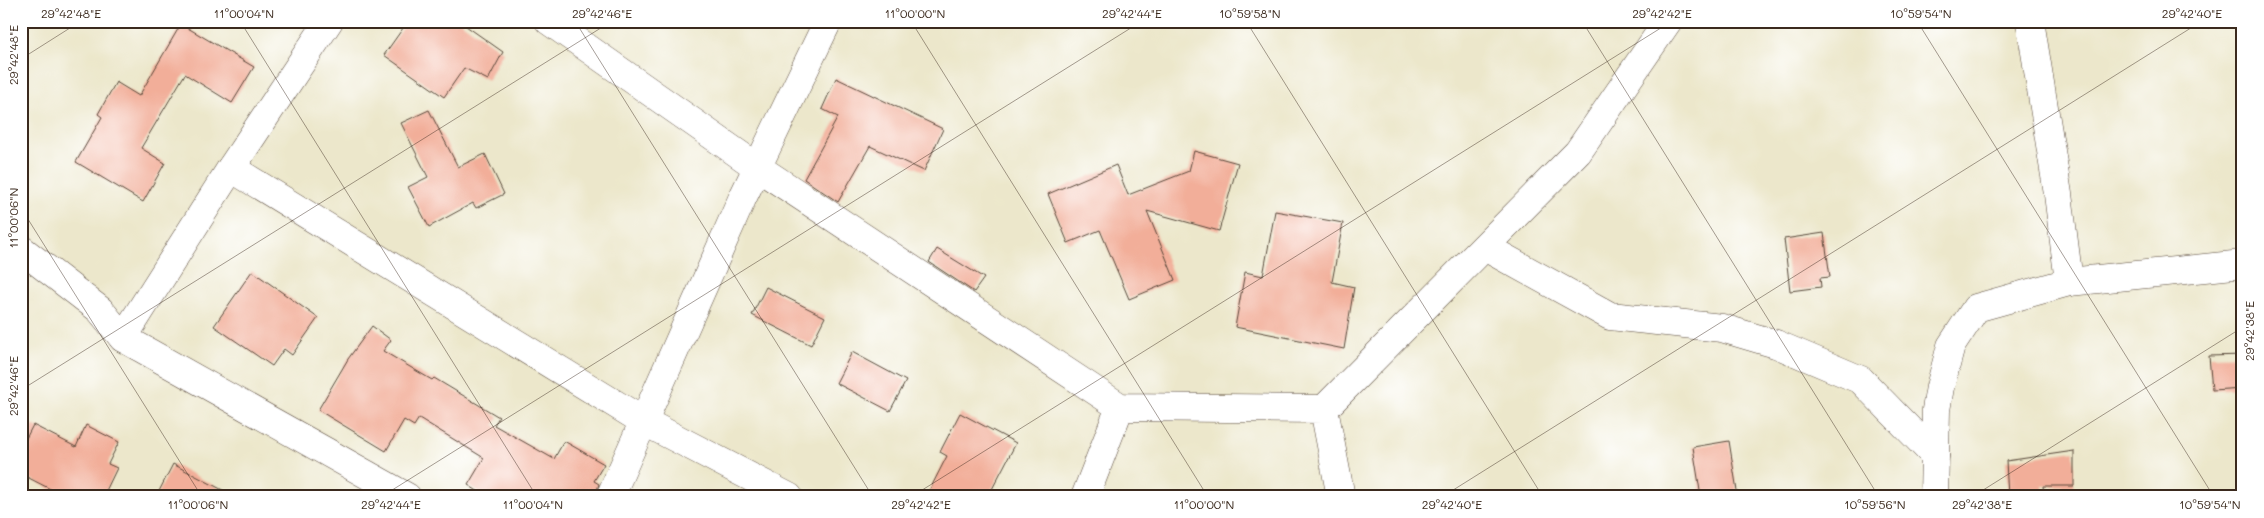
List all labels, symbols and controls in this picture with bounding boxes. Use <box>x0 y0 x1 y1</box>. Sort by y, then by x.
text: 29°42'48"E <box>41 5 101 21</box>
text: 11°00'04"N <box>214 5 274 21</box>
text: 29°42'46"E <box>572 5 632 21</box>
text: 11°00'00"N <box>885 5 945 21</box>
text: 29°42'44"E <box>1102 5 1162 21</box>
text: 10°59'58"N <box>1219 5 1281 21</box>
text: 29°42'42"E <box>1632 5 1692 21</box>
text: 10°59'54"N <box>1890 5 1952 21</box>
text: 29°42'40"E <box>2162 5 2222 21</box>
text: 29°42'48"E <box>5 25 21 85</box>
text: 11°00'06"N <box>5 188 21 248</box>
text: 29°42'38"E <box>2241 301 2257 361</box>
text: 29°42'46"E <box>5 356 21 416</box>
text: 11°00'06"N <box>168 496 228 512</box>
text: 29°42'44"E <box>361 496 421 512</box>
text: 11°00'04"N <box>503 496 563 512</box>
text: 29°42'42"E <box>891 496 951 512</box>
text: 11°00'00"N <box>1174 496 1234 512</box>
text: 29°42'40"E <box>1422 496 1482 512</box>
text: 10°59'56"N <box>1844 496 1906 512</box>
text: 29°42'38"E <box>1952 496 2012 512</box>
text: 10°59'54"N <box>2179 496 2241 512</box>

